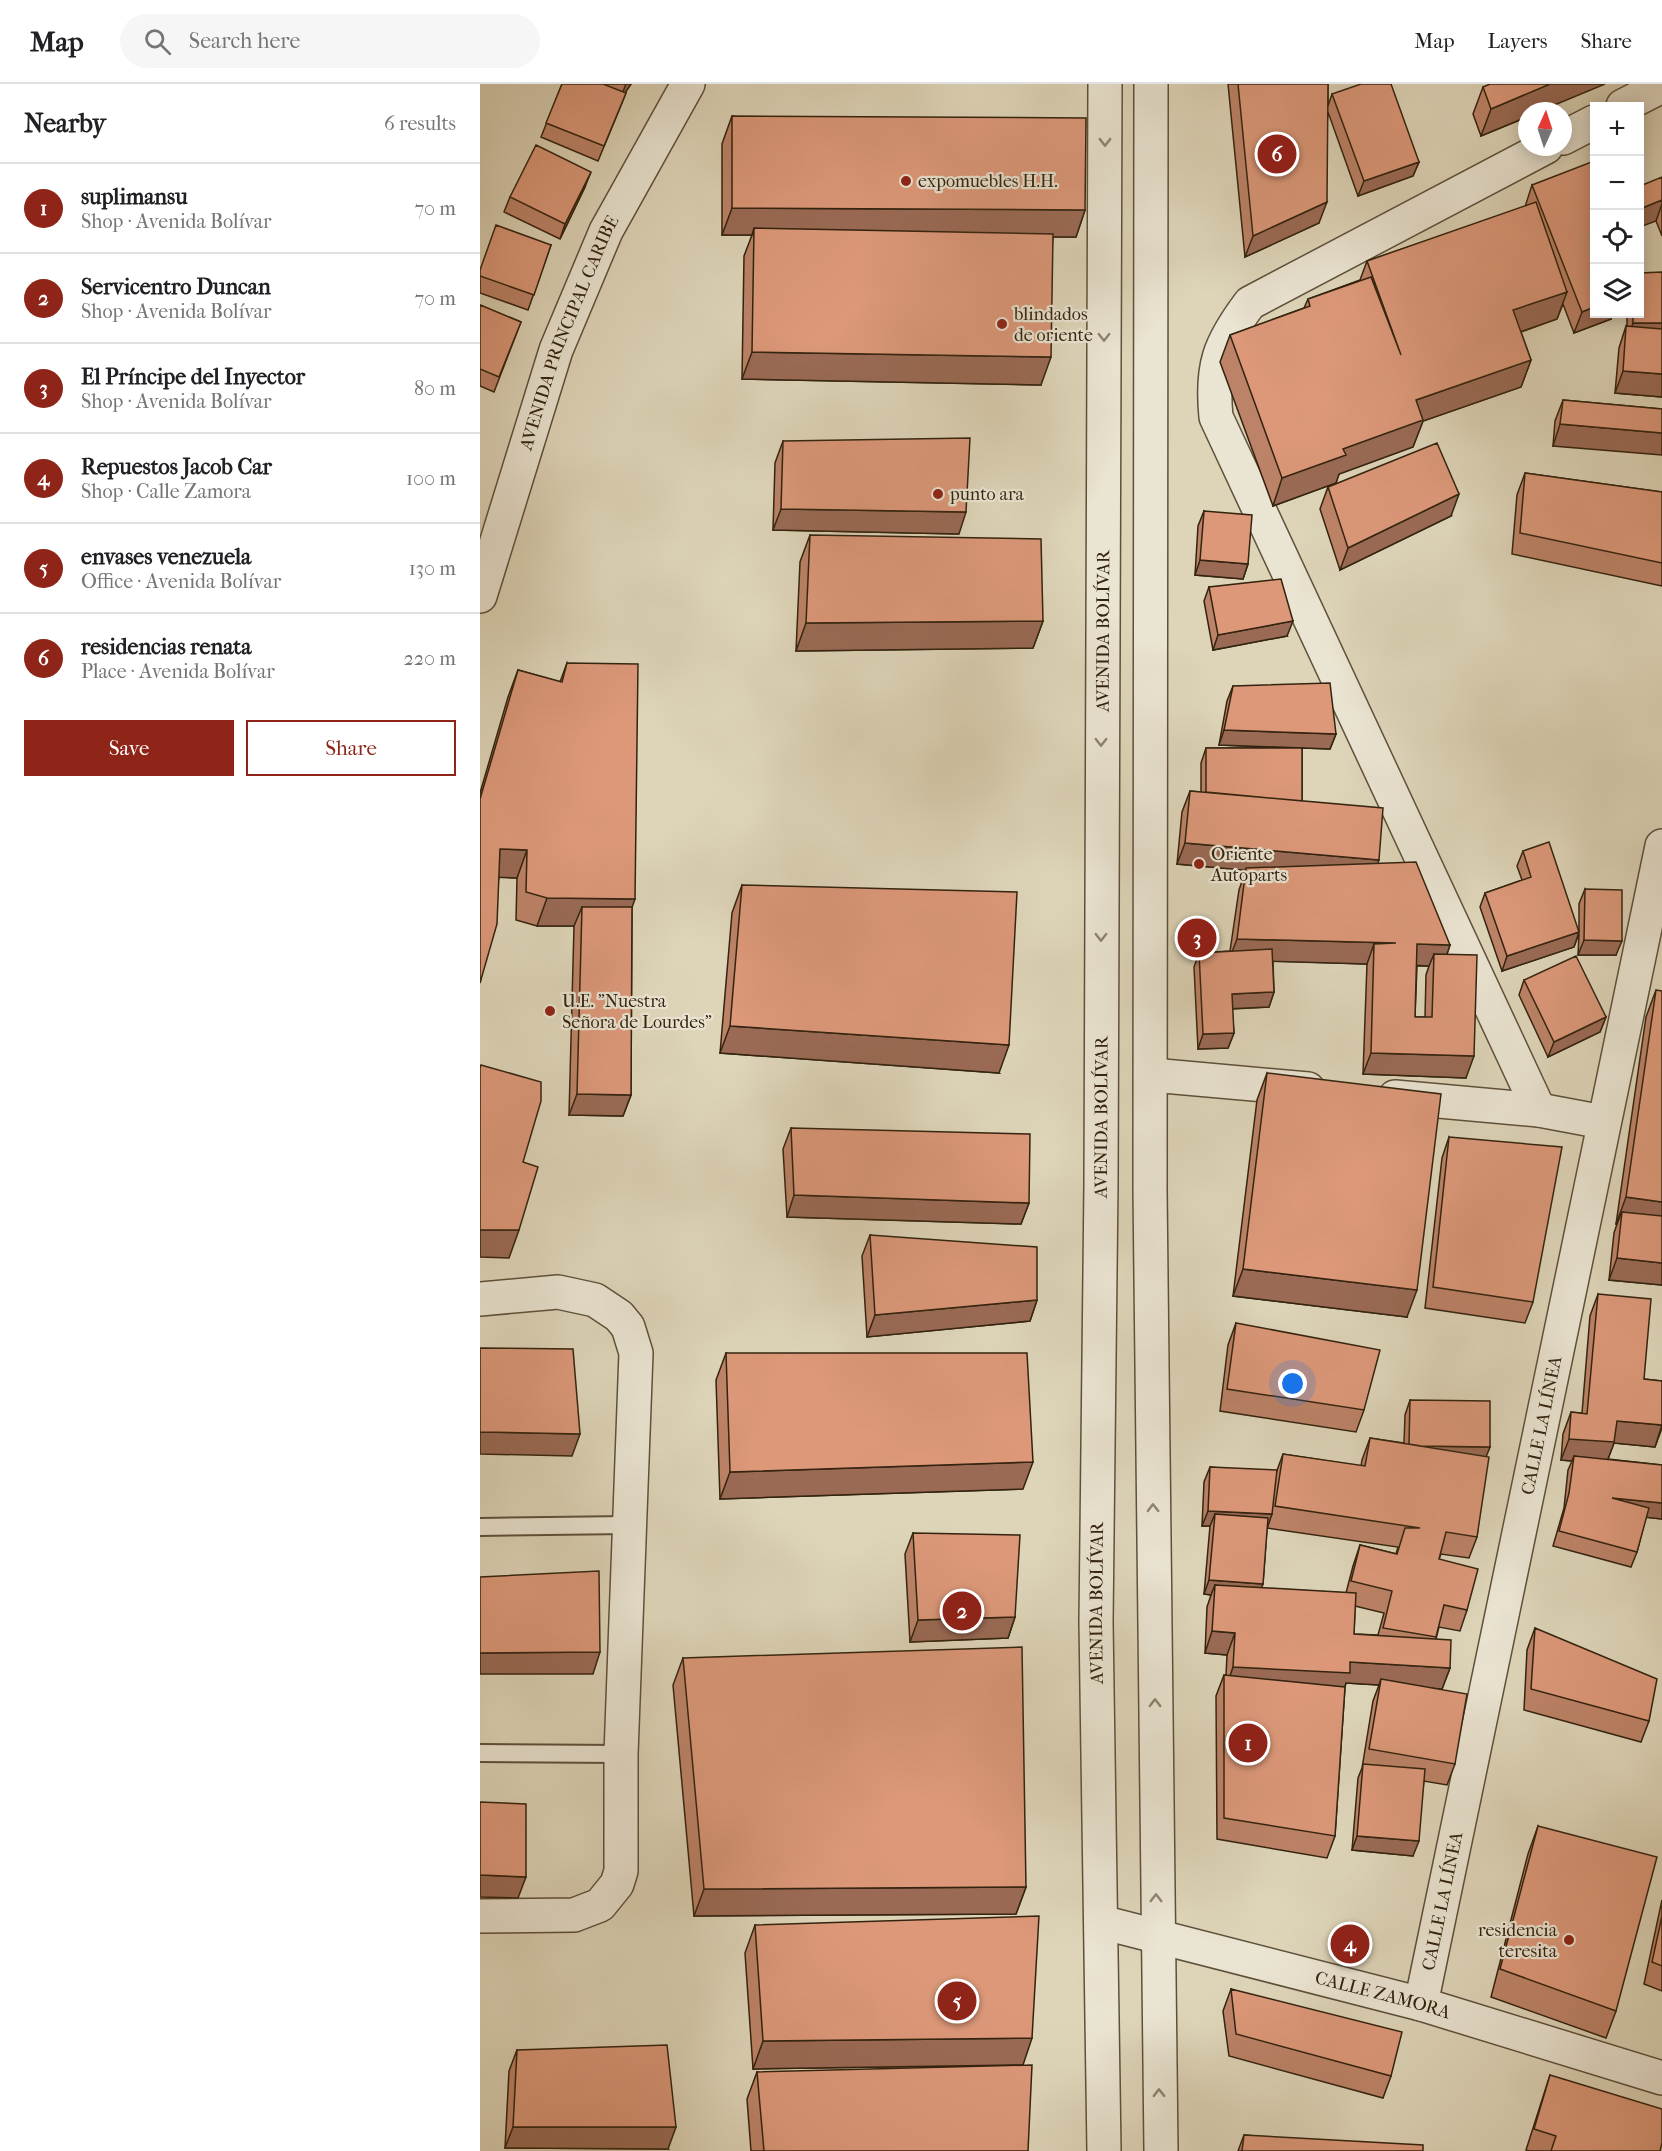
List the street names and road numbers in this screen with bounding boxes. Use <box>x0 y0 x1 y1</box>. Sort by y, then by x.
street label: AVENIDA PRINCIPAL CARIBE <box>515 212 624 454</box>
street label: AVENIDA BOLÍVAR <box>1092 549 1114 713</box>
street label: AVENIDA BOLÍVAR <box>1090 1035 1113 1199</box>
street label: CALLE LA LÍNEA <box>1517 1354 1567 1497</box>
street label: AVENIDA BOLÍVAR <box>1086 1521 1108 1685</box>
street label: CALLE LA LÍNEA <box>1418 1830 1468 1973</box>
street label: CALLE ZAMORA <box>1313 1967 1453 2023</box>

